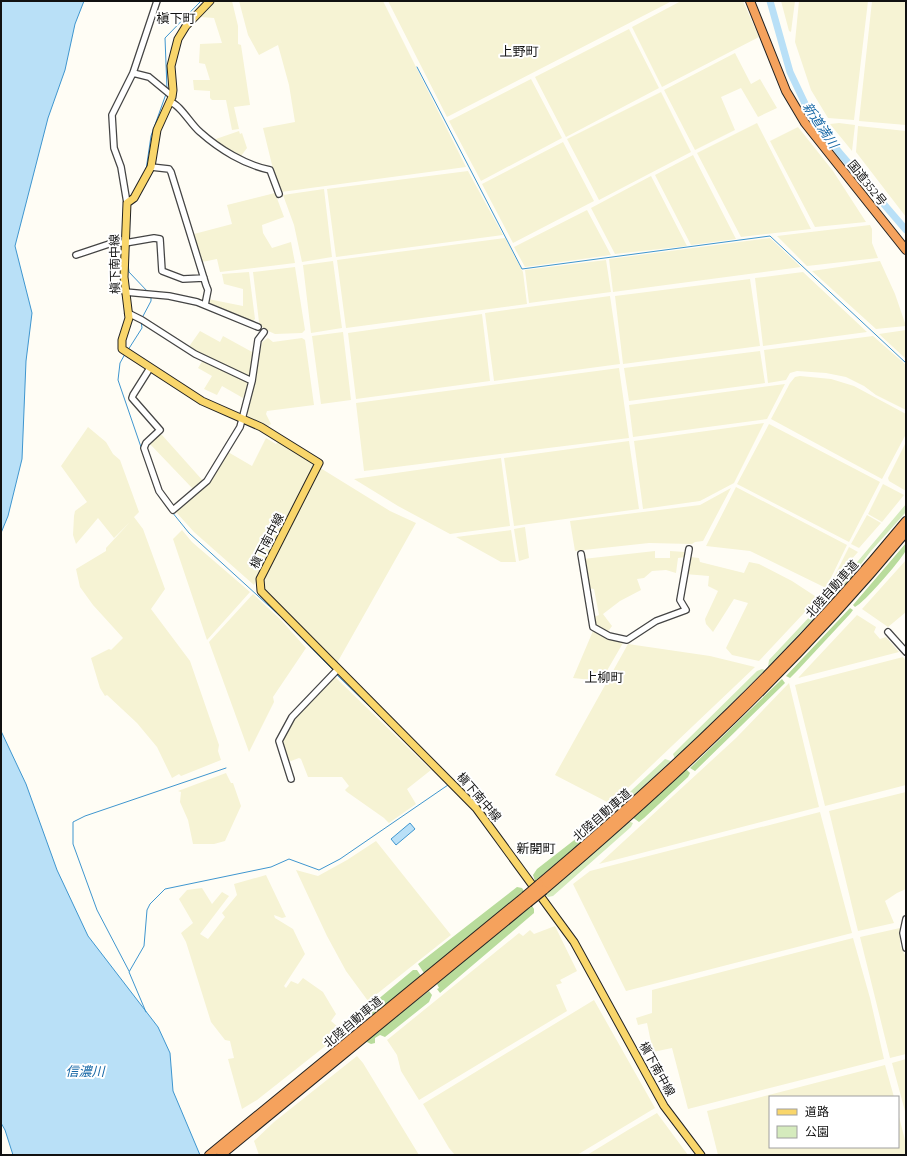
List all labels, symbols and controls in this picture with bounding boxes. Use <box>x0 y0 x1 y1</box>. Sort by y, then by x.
district label: 槇下町 <box>156 11 196 26</box>
district label: 上野町 <box>499 44 539 59</box>
water label: 新道満川 <box>800 100 842 153</box>
street label: 国道352号 <box>845 158 889 208</box>
street label: 槇下南中線 <box>107 234 123 294</box>
street label: 槇下南中線 <box>247 511 287 571</box>
street label: 北陸自動車道 <box>803 558 861 620</box>
district label: 上柳町 <box>584 670 624 685</box>
street label: 槇下南中線 <box>454 770 504 824</box>
street label: 北陸自動車道 <box>570 786 634 844</box>
district label: 新開町 <box>516 841 556 856</box>
street label: 北陸自動車道 <box>321 993 385 1051</box>
street label: 槇下南中線 <box>636 1039 678 1099</box>
water label: 信濃川 <box>65 1064 106 1079</box>
legend <box>769 1096 899 1148</box>
text: 道路 <box>805 1105 829 1119</box>
text: 公園 <box>805 1125 829 1139</box>

